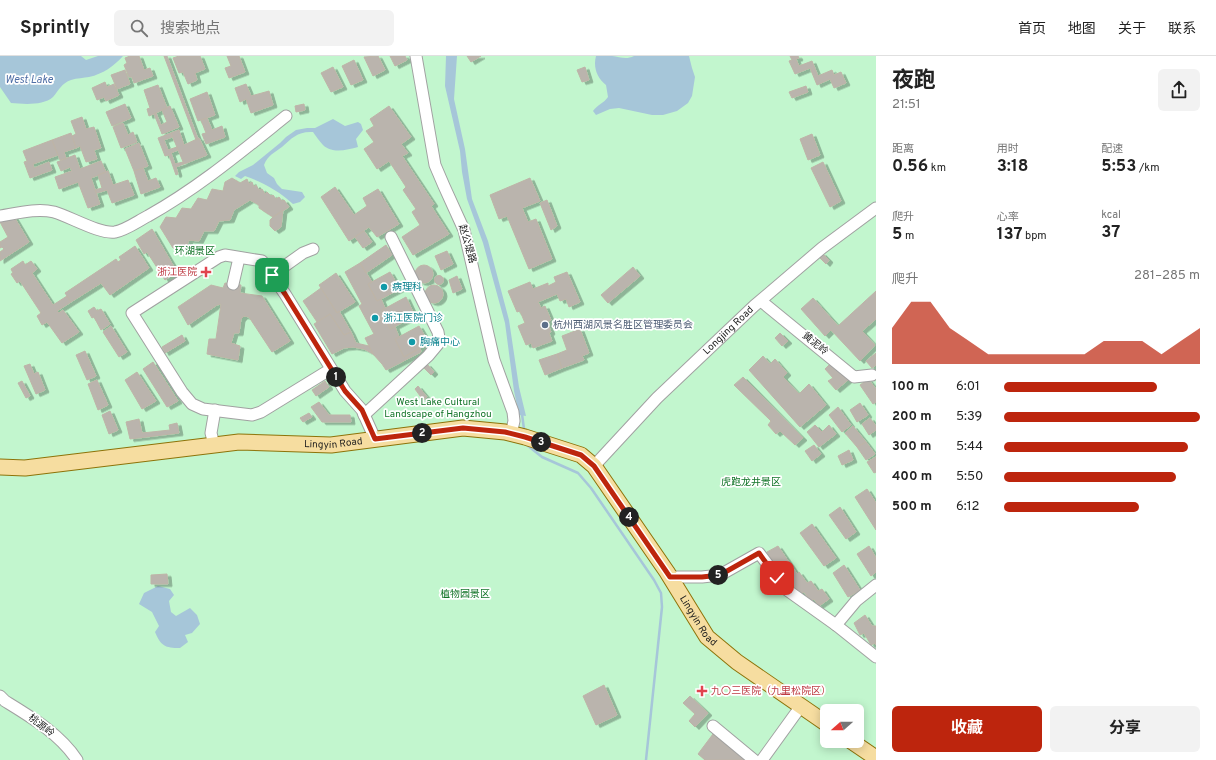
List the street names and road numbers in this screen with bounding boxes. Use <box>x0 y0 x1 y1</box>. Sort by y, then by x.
street label: 赵公堤路 <box>455 223 479 265</box>
street label: Longjing Road <box>700 303 756 357</box>
street label: 黄泥岭 <box>799 330 831 358</box>
street label: Lingyin Road <box>304 435 363 452</box>
street label: Lingyin Road <box>676 593 720 649</box>
street label: 桃源岭 <box>25 712 57 740</box>

